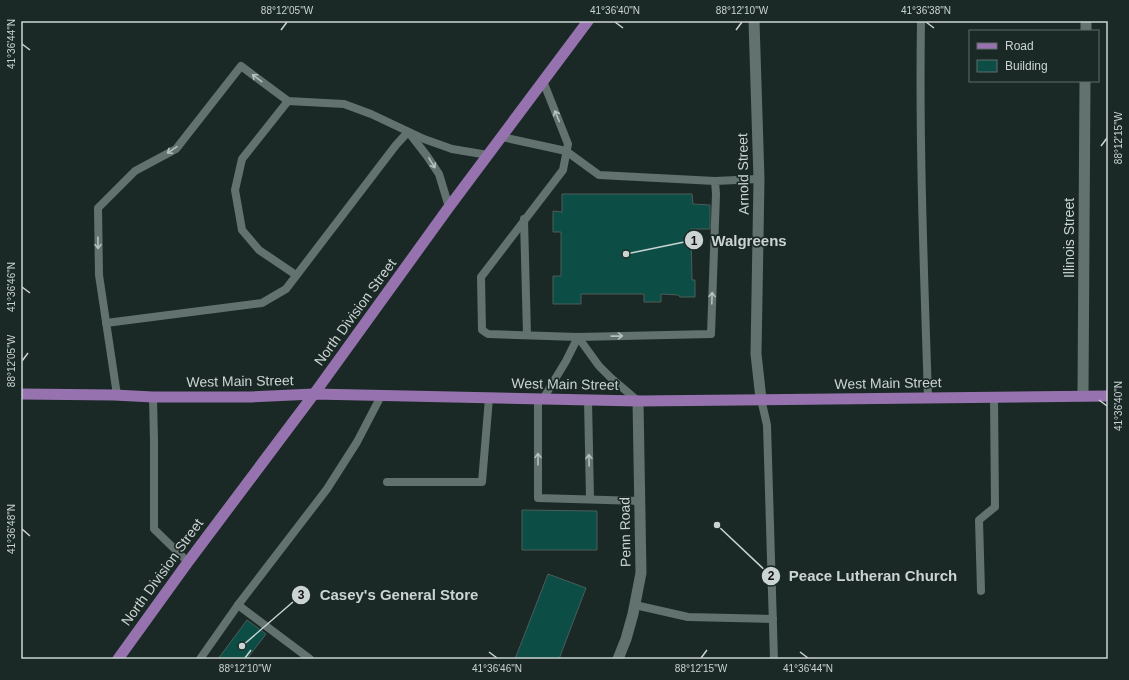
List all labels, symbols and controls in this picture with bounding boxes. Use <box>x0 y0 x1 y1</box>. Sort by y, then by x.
text: 88°12'05"W <box>261 5 314 16</box>
text: 41°36'40"N <box>590 5 640 16</box>
text: 88°12'10"W <box>716 5 769 16</box>
text: 41°36'38"N <box>901 5 951 16</box>
text: 41°36'44"N <box>6 19 17 69</box>
legend <box>969 30 1099 82</box>
text: Road <box>1005 39 1034 53</box>
text: Building <box>1005 59 1048 73</box>
one-way arrow <box>252 74 263 82</box>
one-way arrow <box>553 111 560 123</box>
text: 88°12'15"W <box>1113 111 1124 164</box>
street label: Arnold Street <box>734 133 752 215</box>
one-way arrow <box>167 146 178 154</box>
one-way arrow <box>428 157 436 169</box>
street label: Illinois Street <box>1061 198 1077 278</box>
callout: Walgreens <box>684 227 795 254</box>
text: Walgreens <box>711 232 787 249</box>
text: 1 <box>691 234 698 248</box>
one-way arrow <box>95 236 102 249</box>
street label: North Division Street <box>311 255 399 369</box>
text: 41°36'46"N <box>6 262 17 312</box>
one-way arrow <box>709 292 716 305</box>
one-way arrow <box>610 332 623 340</box>
text: 88°12'05"W <box>6 334 17 387</box>
street label: West Main Street <box>186 372 294 390</box>
street label: West Main Street <box>834 374 942 392</box>
street label: West Main Street <box>511 375 619 393</box>
text: 41°36'40"N <box>1113 381 1124 431</box>
one-way arrow <box>534 453 542 466</box>
one-way arrow <box>585 454 593 467</box>
street label: Penn Road <box>616 497 634 567</box>
text: 41°36'48"N <box>6 504 17 554</box>
street label: North Division Street <box>118 515 206 629</box>
callout: Peace Lutheran Church <box>761 562 965 589</box>
text: Peace Lutheran Church <box>789 567 957 584</box>
text: 2 <box>768 569 775 583</box>
callout: Casey's General Store <box>291 581 486 608</box>
text: Casey's General Store <box>320 586 478 603</box>
text: 3 <box>298 588 305 602</box>
text: 88°12'10"W <box>219 663 272 674</box>
text: 41°36'46"N <box>472 663 522 674</box>
text: 88°12'15"W <box>675 663 728 674</box>
text: 41°36'44"N <box>783 663 833 674</box>

